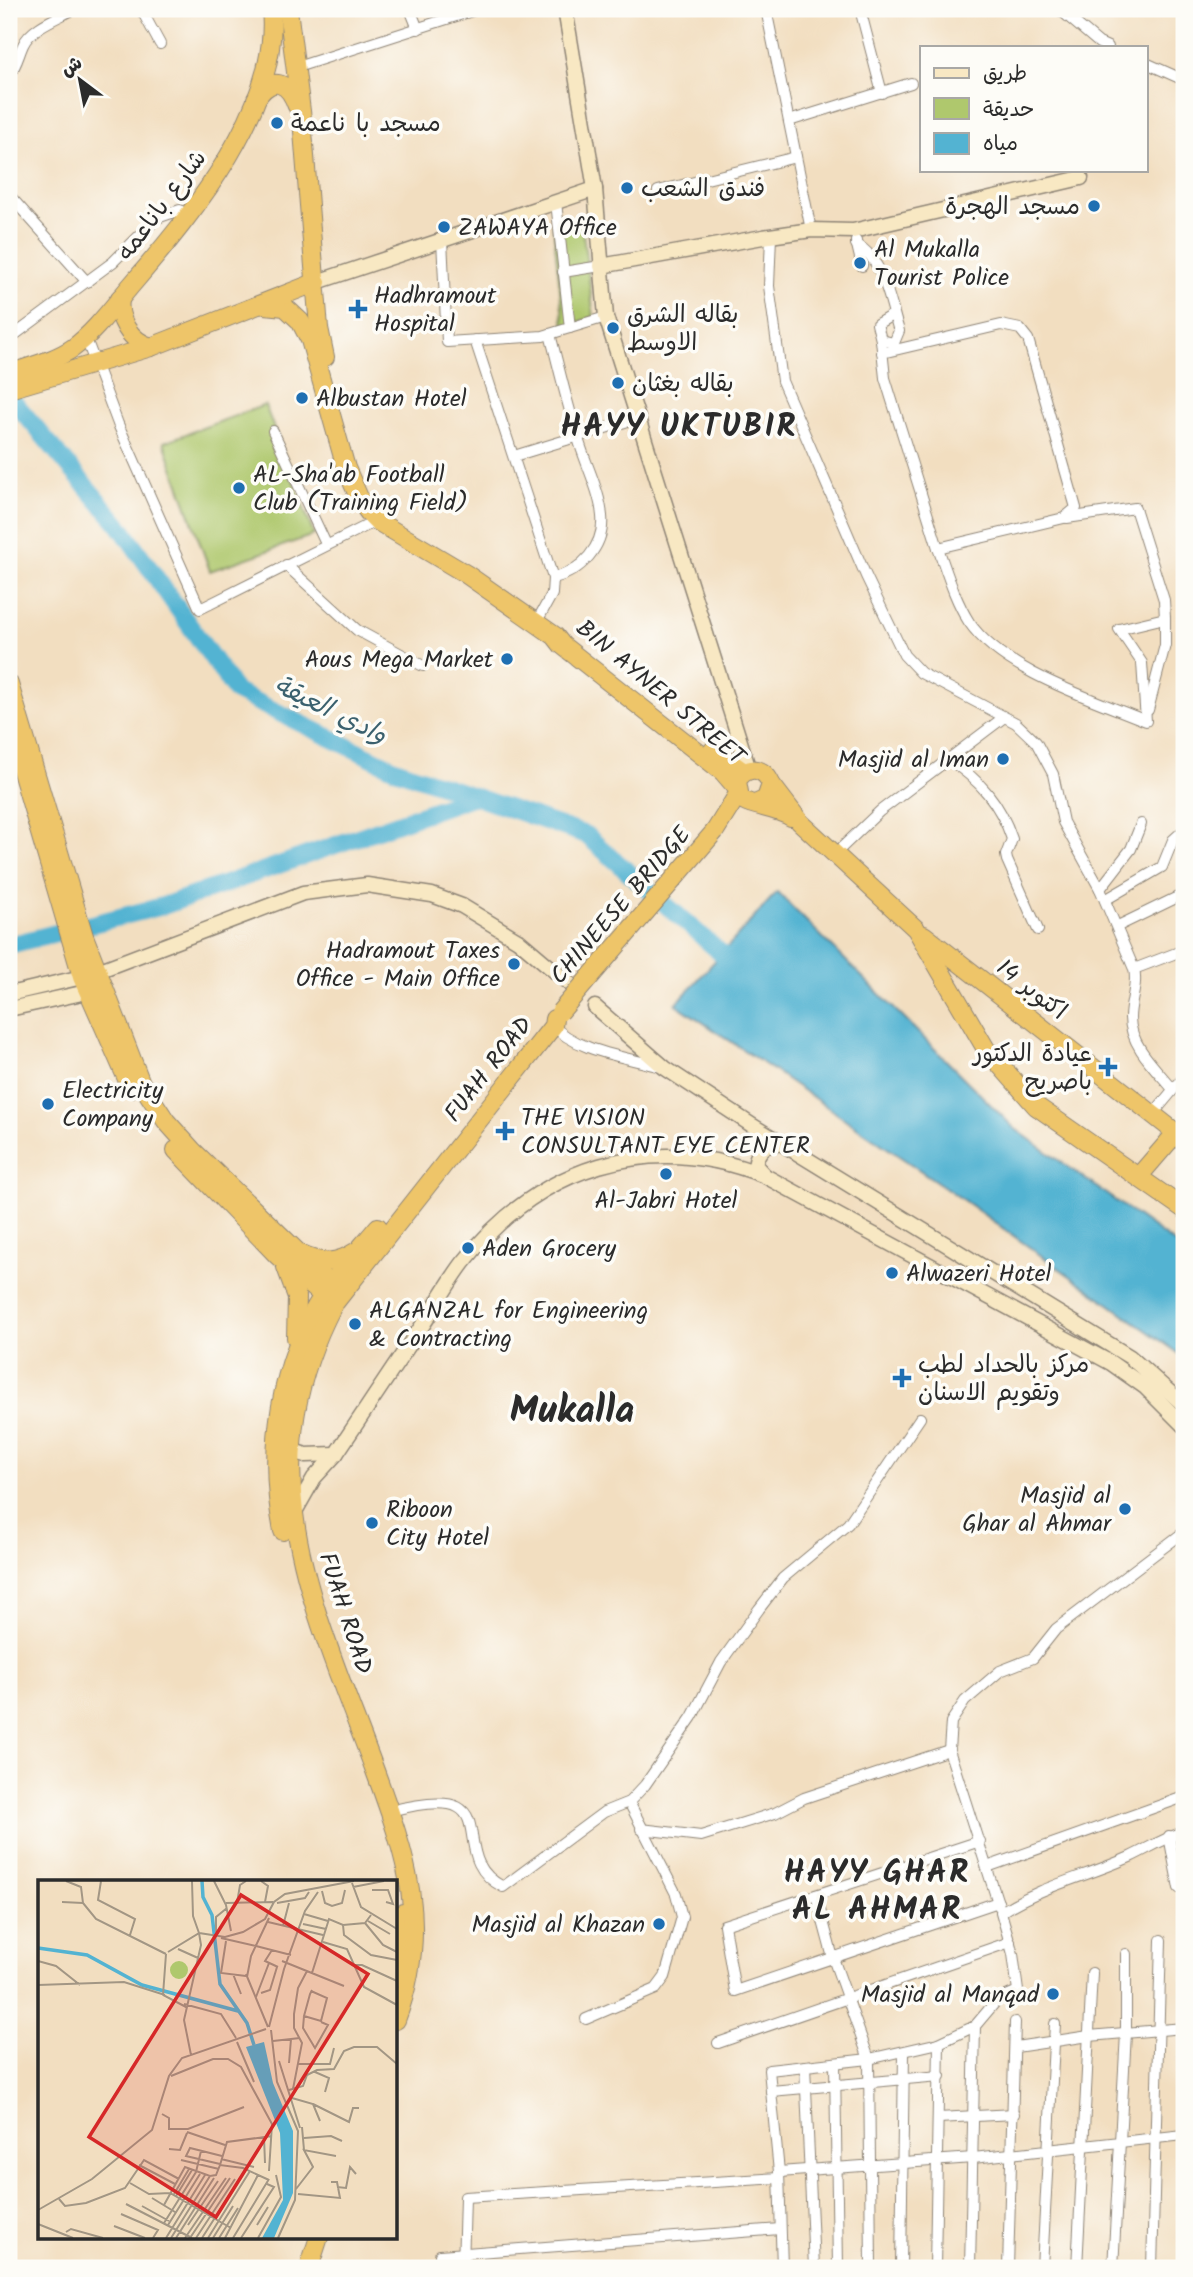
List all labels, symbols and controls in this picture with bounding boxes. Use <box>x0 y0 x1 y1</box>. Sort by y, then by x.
north arrow <box>46 46 116 116</box>
legend <box>920 46 1148 172</box>
text: ش <box>55 49 89 86</box>
text: طريق <box>983 58 1027 91</box>
text: حديقة <box>983 94 1034 127</box>
place label: مسجد با ناعمة <box>291 105 441 144</box>
marker: مسجد با ناعمة <box>269 115 285 131</box>
text: مياه <box>983 128 1018 161</box>
street label: شارع باناعمه <box>107 142 217 270</box>
place label: فندق الشعب <box>641 170 765 209</box>
marker: فندق الشعب <box>619 180 635 196</box>
place label: مسجد الهجرة <box>945 188 1080 227</box>
marker: مسجد الهجرة <box>1086 198 1102 214</box>
place label: ZAWAYA Office <box>458 209 617 248</box>
marker: ZAWAYA Office <box>436 219 452 235</box>
place label: Al Mukalla Tourist Police <box>874 231 1009 298</box>
marker: Al Mukalla Tourist Police <box>852 255 868 271</box>
place label: Hadhramout Hospital <box>374 277 497 344</box>
place label: بقاله الشرق الاوسط <box>627 296 739 363</box>
marker: Hadhramout Hospital <box>348 299 368 319</box>
marker: بقاله الشرق الاوسط <box>605 320 621 336</box>
place label: بقاله بغثان <box>632 365 734 404</box>
marker: بقاله بغثان <box>610 375 626 391</box>
place label: Albustan Hotel <box>316 380 467 419</box>
marker: Albustan Hotel <box>294 390 310 406</box>
district label: HAYY UKTUBIR <box>560 402 798 453</box>
place label: AL-Sha'ab Football Club (Training Field) <box>253 456 468 523</box>
marker: AL-Sha'ab Football Club (Training Field) <box>231 480 247 496</box>
street label: BIN AYNER STREET <box>567 610 755 777</box>
place label: Aous Mega Market <box>305 641 494 680</box>
marker: Aous Mega Market <box>499 651 515 667</box>
water label: وادي العيقة <box>266 665 394 756</box>
place label: Masjid al Iman <box>838 741 989 780</box>
marker: Masjid al Iman <box>995 751 1011 767</box>
street label: CHINEESE BRIDGE <box>541 817 702 994</box>
place label: Hadramout Taxes Office - Main Office <box>296 932 500 999</box>
street label: 14 اكتوبر <box>987 950 1075 1031</box>
marker: Hadramout Taxes Office - Main Office <box>506 956 522 972</box>
street label: FUAH ROAD <box>435 1008 543 1132</box>
place label: عيادة الدكتور باصريح <box>971 1035 1092 1102</box>
marker: عيادة الدكتور باصريح <box>1098 1057 1118 1077</box>
place label: Electricity Company <box>62 1072 164 1139</box>
marker: Electricity Company <box>40 1096 56 1112</box>
place label: THE VISION CONSULTANT EYE CENTER <box>521 1099 810 1166</box>
marker: THE VISION CONSULTANT EYE CENTER <box>495 1121 515 1141</box>
marker: Al-Jabri Hotel <box>658 1166 674 1182</box>
place label: Al-Jabri Hotel <box>595 1182 738 1221</box>
place label: Aden Grocery <box>482 1230 617 1269</box>
marker: Aden Grocery <box>460 1240 476 1256</box>
place label: Alwazeri Hotel <box>906 1255 1052 1294</box>
marker: Alwazeri Hotel <box>884 1265 900 1281</box>
place label: ALGANZAL for Engineering & Contracting <box>369 1292 648 1359</box>
marker: ALGANZAL for Engineering & Contracting <box>347 1316 363 1332</box>
place label: مركز بالحداد لطب وتقويم الاسنان <box>918 1346 1089 1413</box>
marker: مركز بالحداد لطب وتقويم الاسنان <box>892 1368 912 1388</box>
district label: Mukalla <box>510 1382 634 1442</box>
place label: Masjid al Ghar al Ahmar <box>962 1477 1113 1544</box>
place label: Riboon City Hotel <box>386 1491 489 1558</box>
marker: Masjid al Ghar al Ahmar <box>1117 1501 1133 1517</box>
marker: Riboon City Hotel <box>364 1515 380 1531</box>
street label: FUAH ROAD <box>307 1548 383 1679</box>
district label: HAYY GHAR AL AHMAR <box>784 1848 970 1936</box>
inset map <box>38 1880 397 2238</box>
place label: Masjid al Khazan <box>472 1906 645 1945</box>
marker: Masjid al Khazan <box>651 1916 667 1932</box>
place label: Masjid al Manqad <box>861 1976 1040 2015</box>
marker: Masjid al Manqad <box>1045 1986 1061 2002</box>

